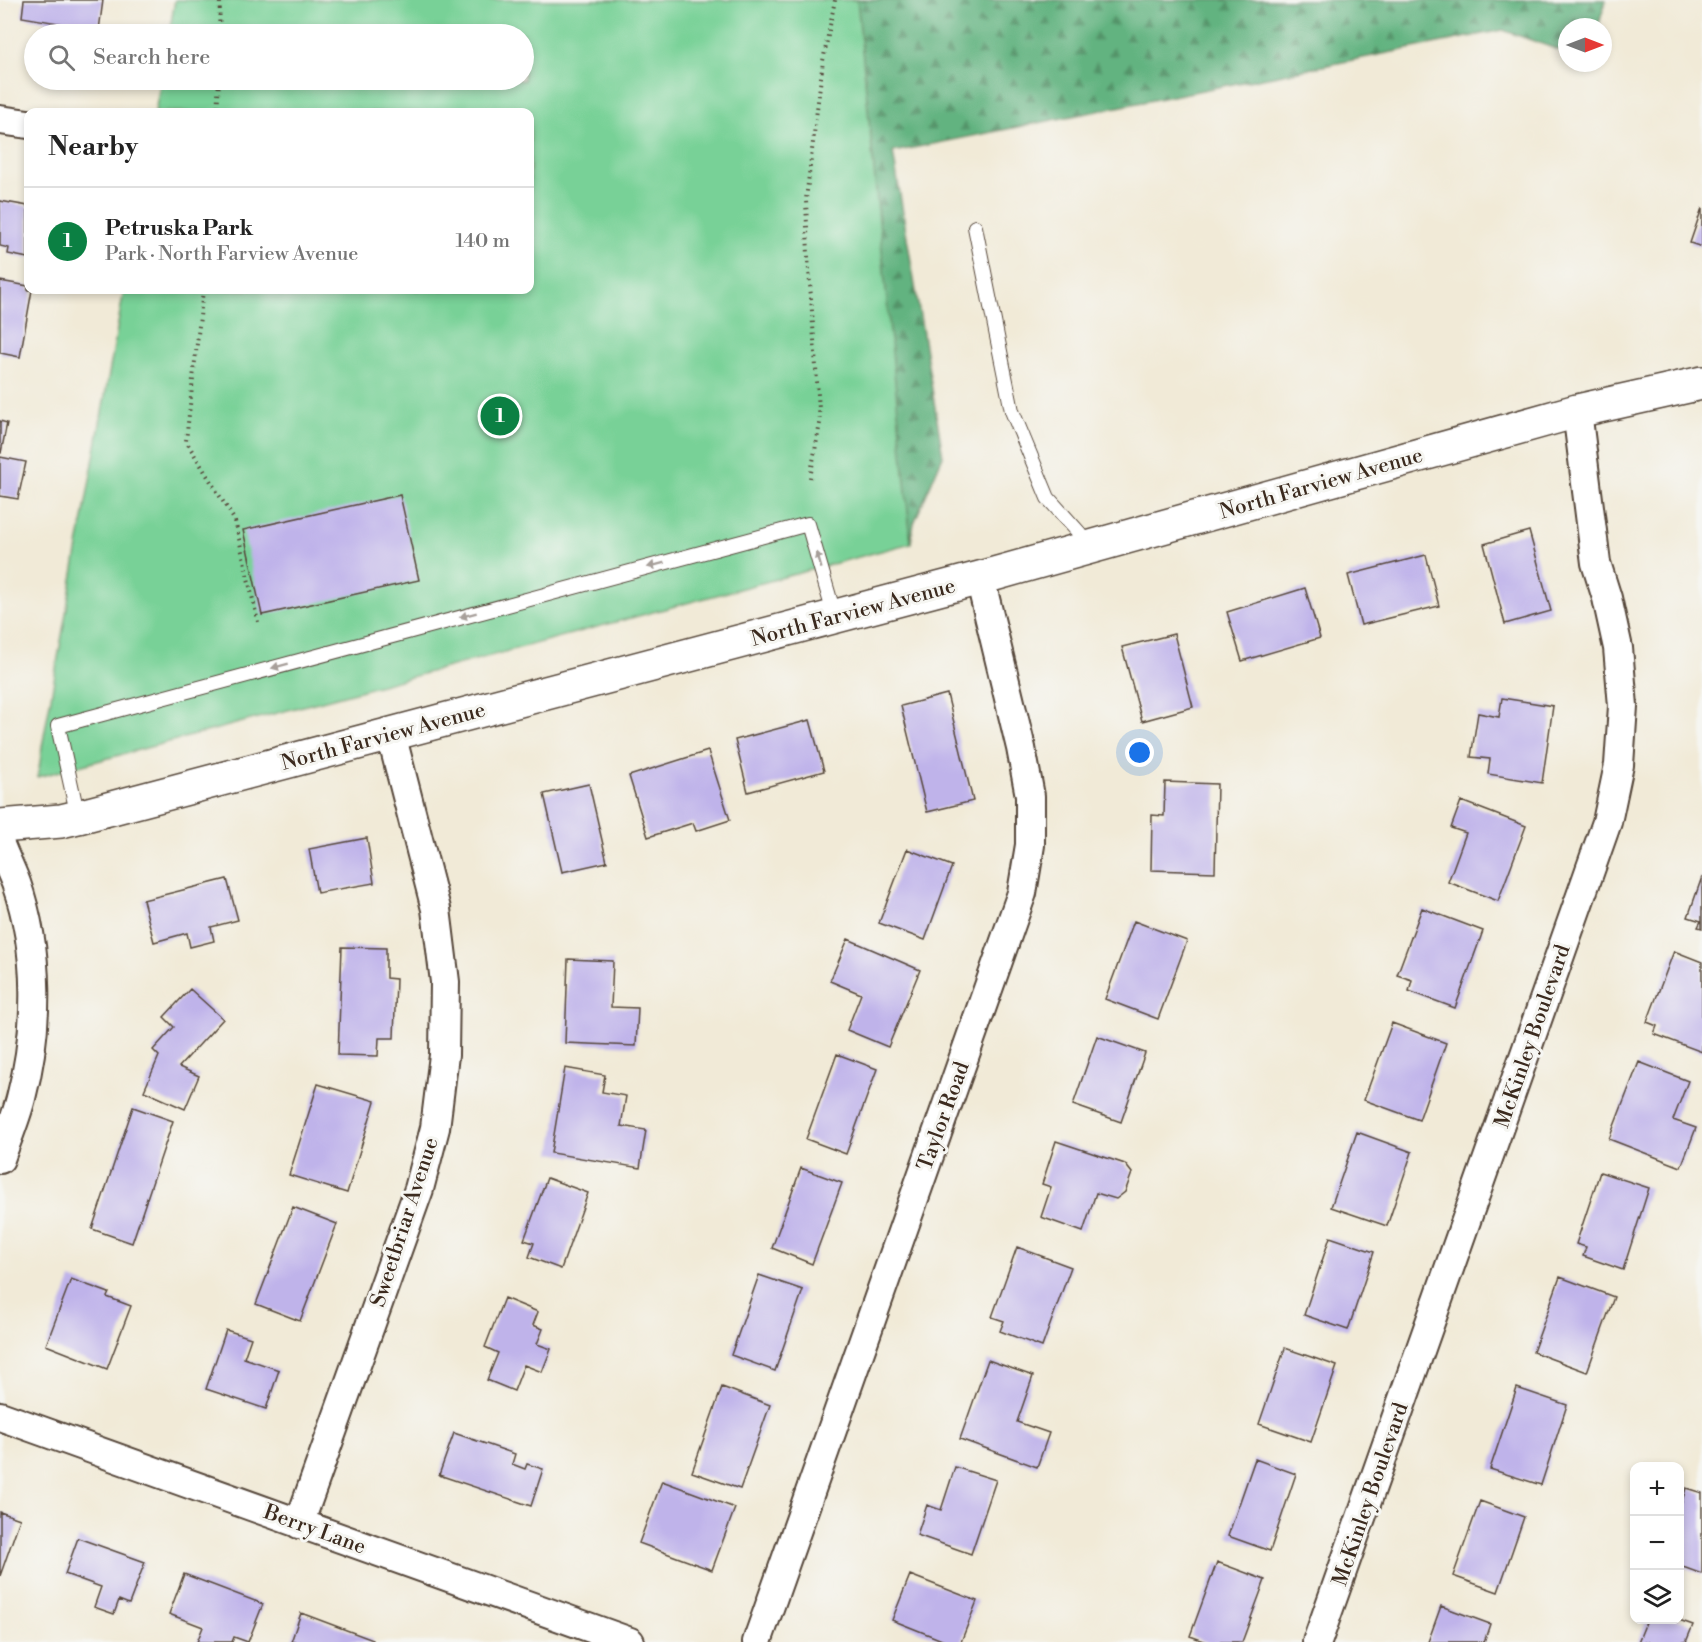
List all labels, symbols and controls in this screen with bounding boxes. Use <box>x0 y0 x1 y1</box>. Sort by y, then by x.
north arrow <box>1558 18 1612 72</box>
search box <box>24 24 534 90</box>
icon: search <box>45 41 78 74</box>
text: Search here <box>93 44 210 71</box>
text: Nearby <box>48 131 138 163</box>
text: Petruska Park <box>105 215 253 242</box>
text: 1 <box>63 229 72 254</box>
text: 140 m <box>455 229 510 254</box>
text: Park · North Farview Avenue <box>105 242 358 267</box>
pin: 1 <box>480 394 520 438</box>
street label: North Farview Avenue <box>1217 442 1426 525</box>
one-way arrow <box>814 551 823 569</box>
one-way arrow <box>647 561 665 570</box>
street label: North Farview Avenue <box>748 573 958 653</box>
one-way arrow <box>459 611 477 621</box>
one-way arrow <box>271 662 289 671</box>
street label: North Farview Avenue <box>278 697 488 777</box>
your location <box>1125 738 1154 767</box>
street label: McKinley Boulevard <box>1489 941 1577 1131</box>
street label: Taylor Road <box>912 1058 976 1175</box>
street label: Sweetbriar Avenue <box>365 1134 445 1310</box>
street label: McKinley Boulevard <box>1327 1399 1415 1589</box>
map controls <box>1630 1462 1684 1624</box>
button: + <box>1630 1462 1684 1516</box>
street label: Berry Lane <box>259 1499 369 1560</box>
button: − <box>1630 1516 1684 1570</box>
button: layers <box>1630 1570 1684 1624</box>

